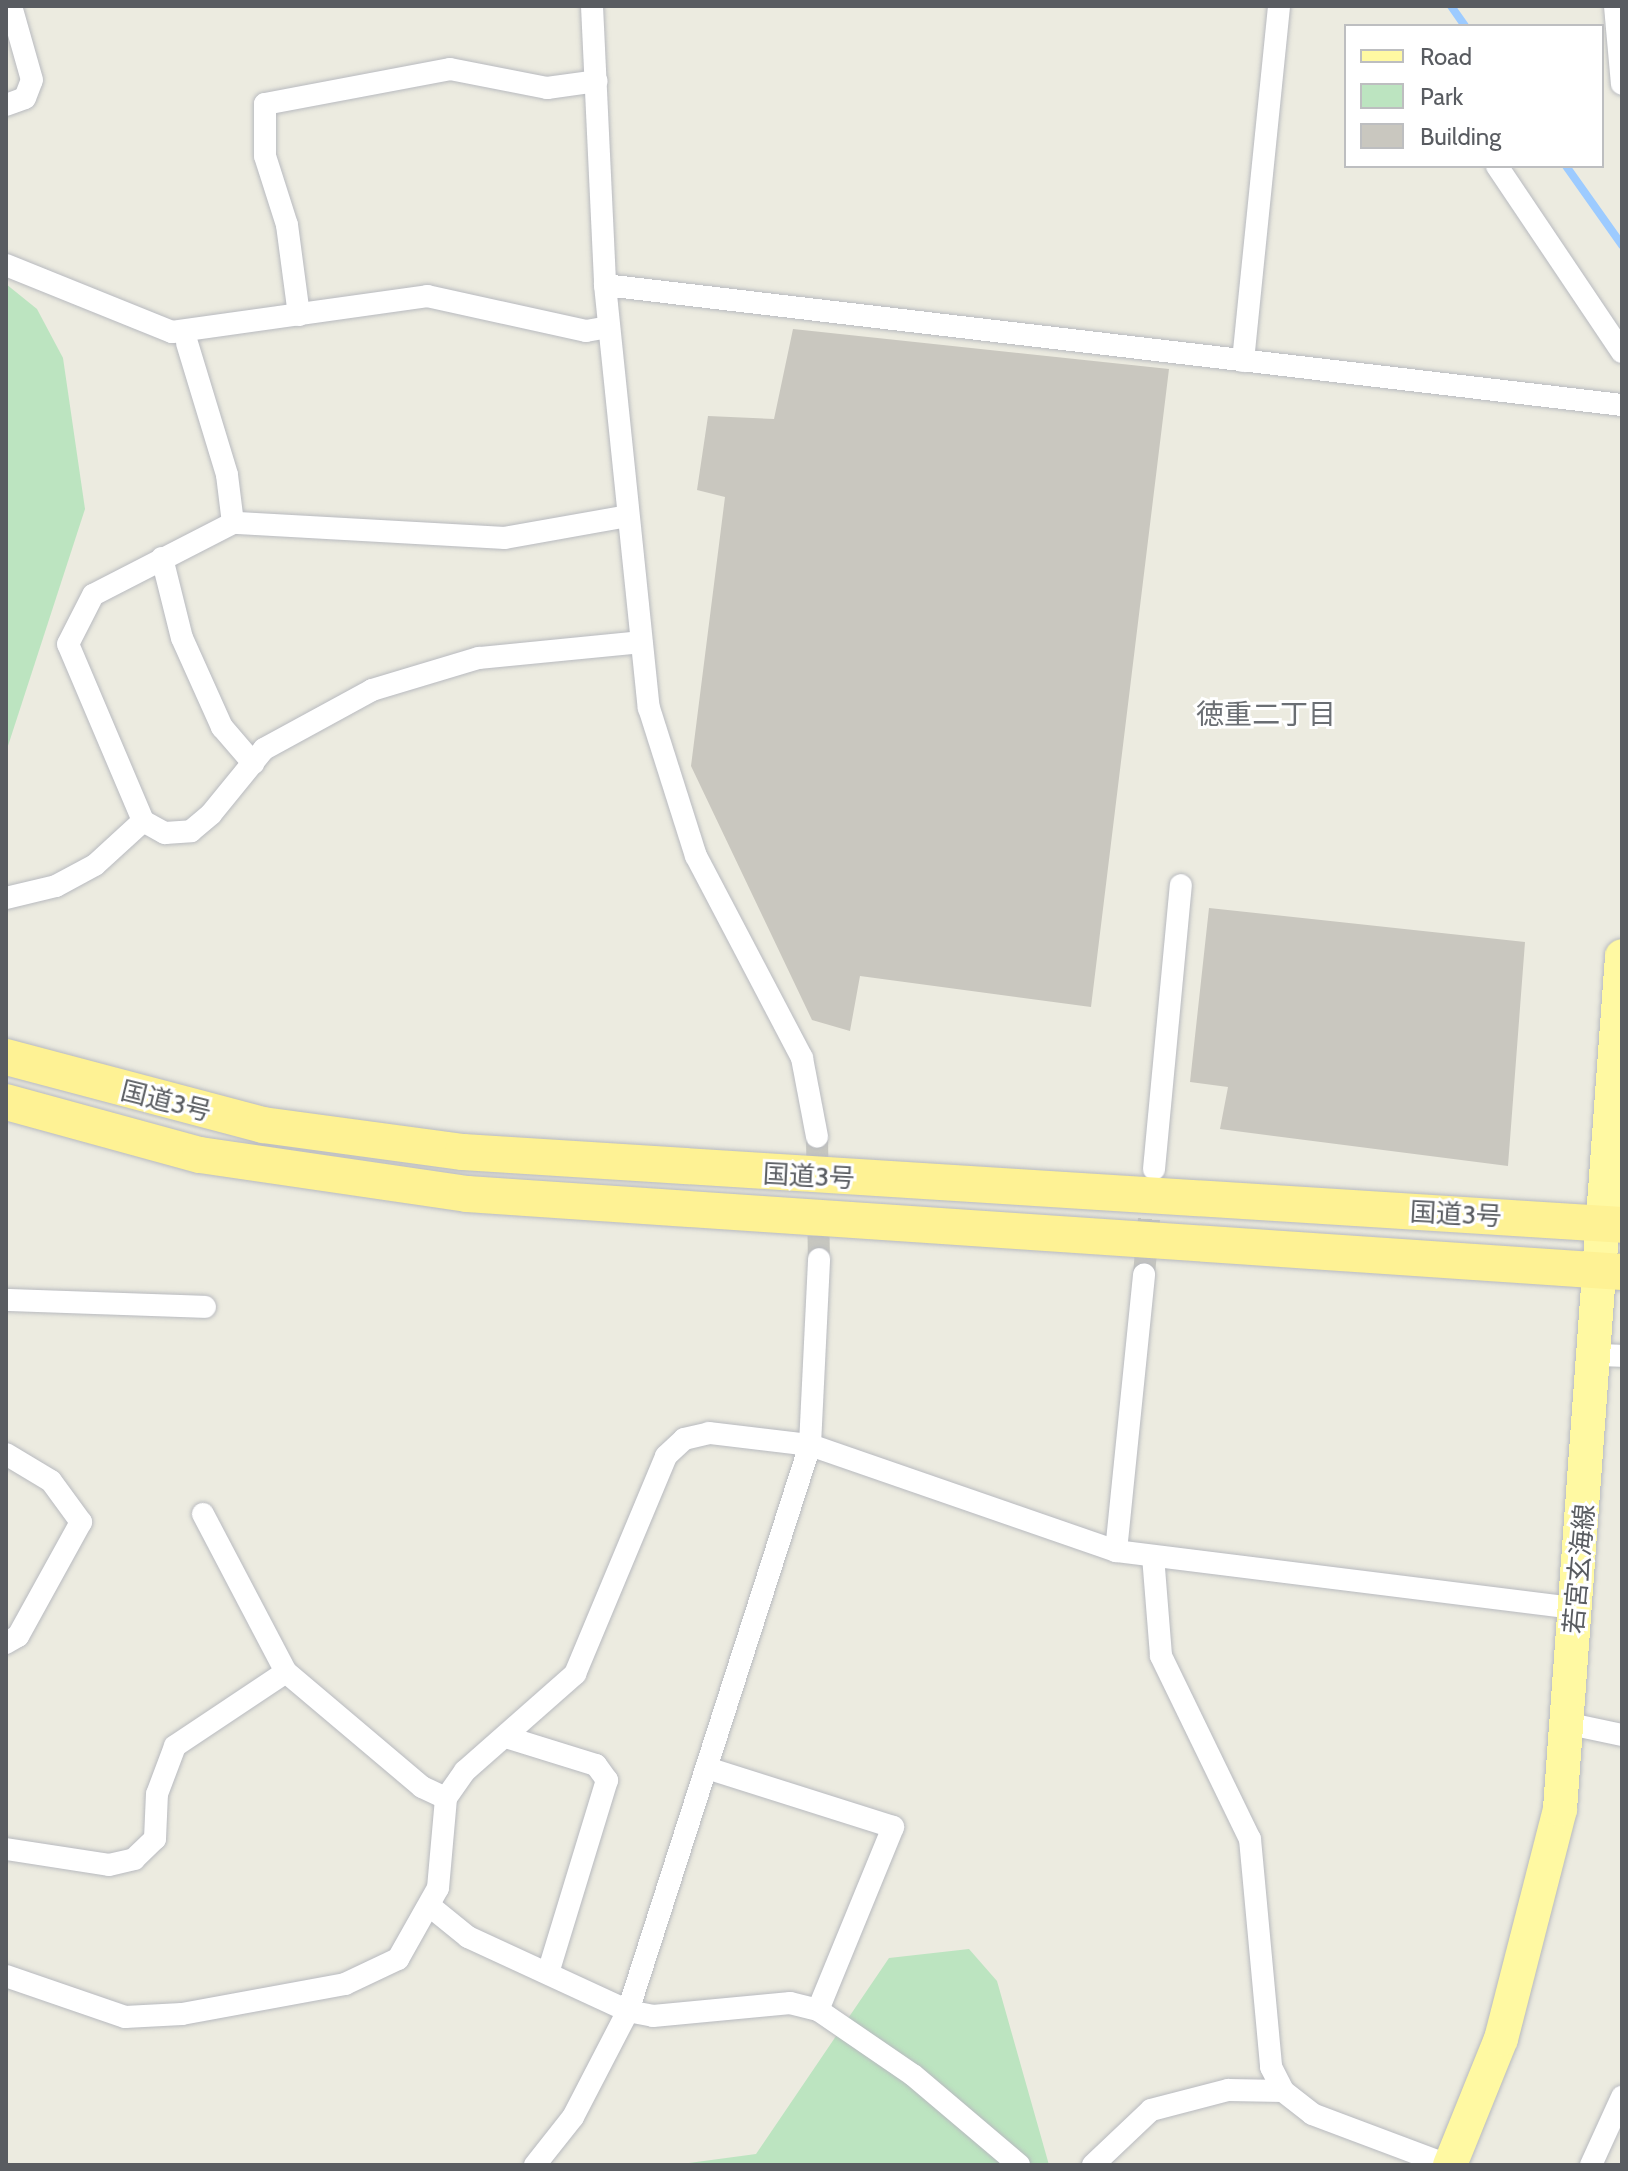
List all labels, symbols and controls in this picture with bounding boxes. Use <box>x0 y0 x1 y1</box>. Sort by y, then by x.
legend <box>1344 24 1604 168</box>
text: Road <box>1420 42 1472 71</box>
text: Park <box>1420 82 1463 111</box>
text: Building <box>1420 122 1501 151</box>
district label: 徳重二丁目 <box>1196 697 1336 731</box>
street label: 国道3号 <box>118 1076 214 1128</box>
street label: 国道3号 <box>762 1159 856 1195</box>
street label: 国道3号 <box>1409 1197 1503 1233</box>
street label: 若宮玄海線 <box>1559 1503 1601 1635</box>

